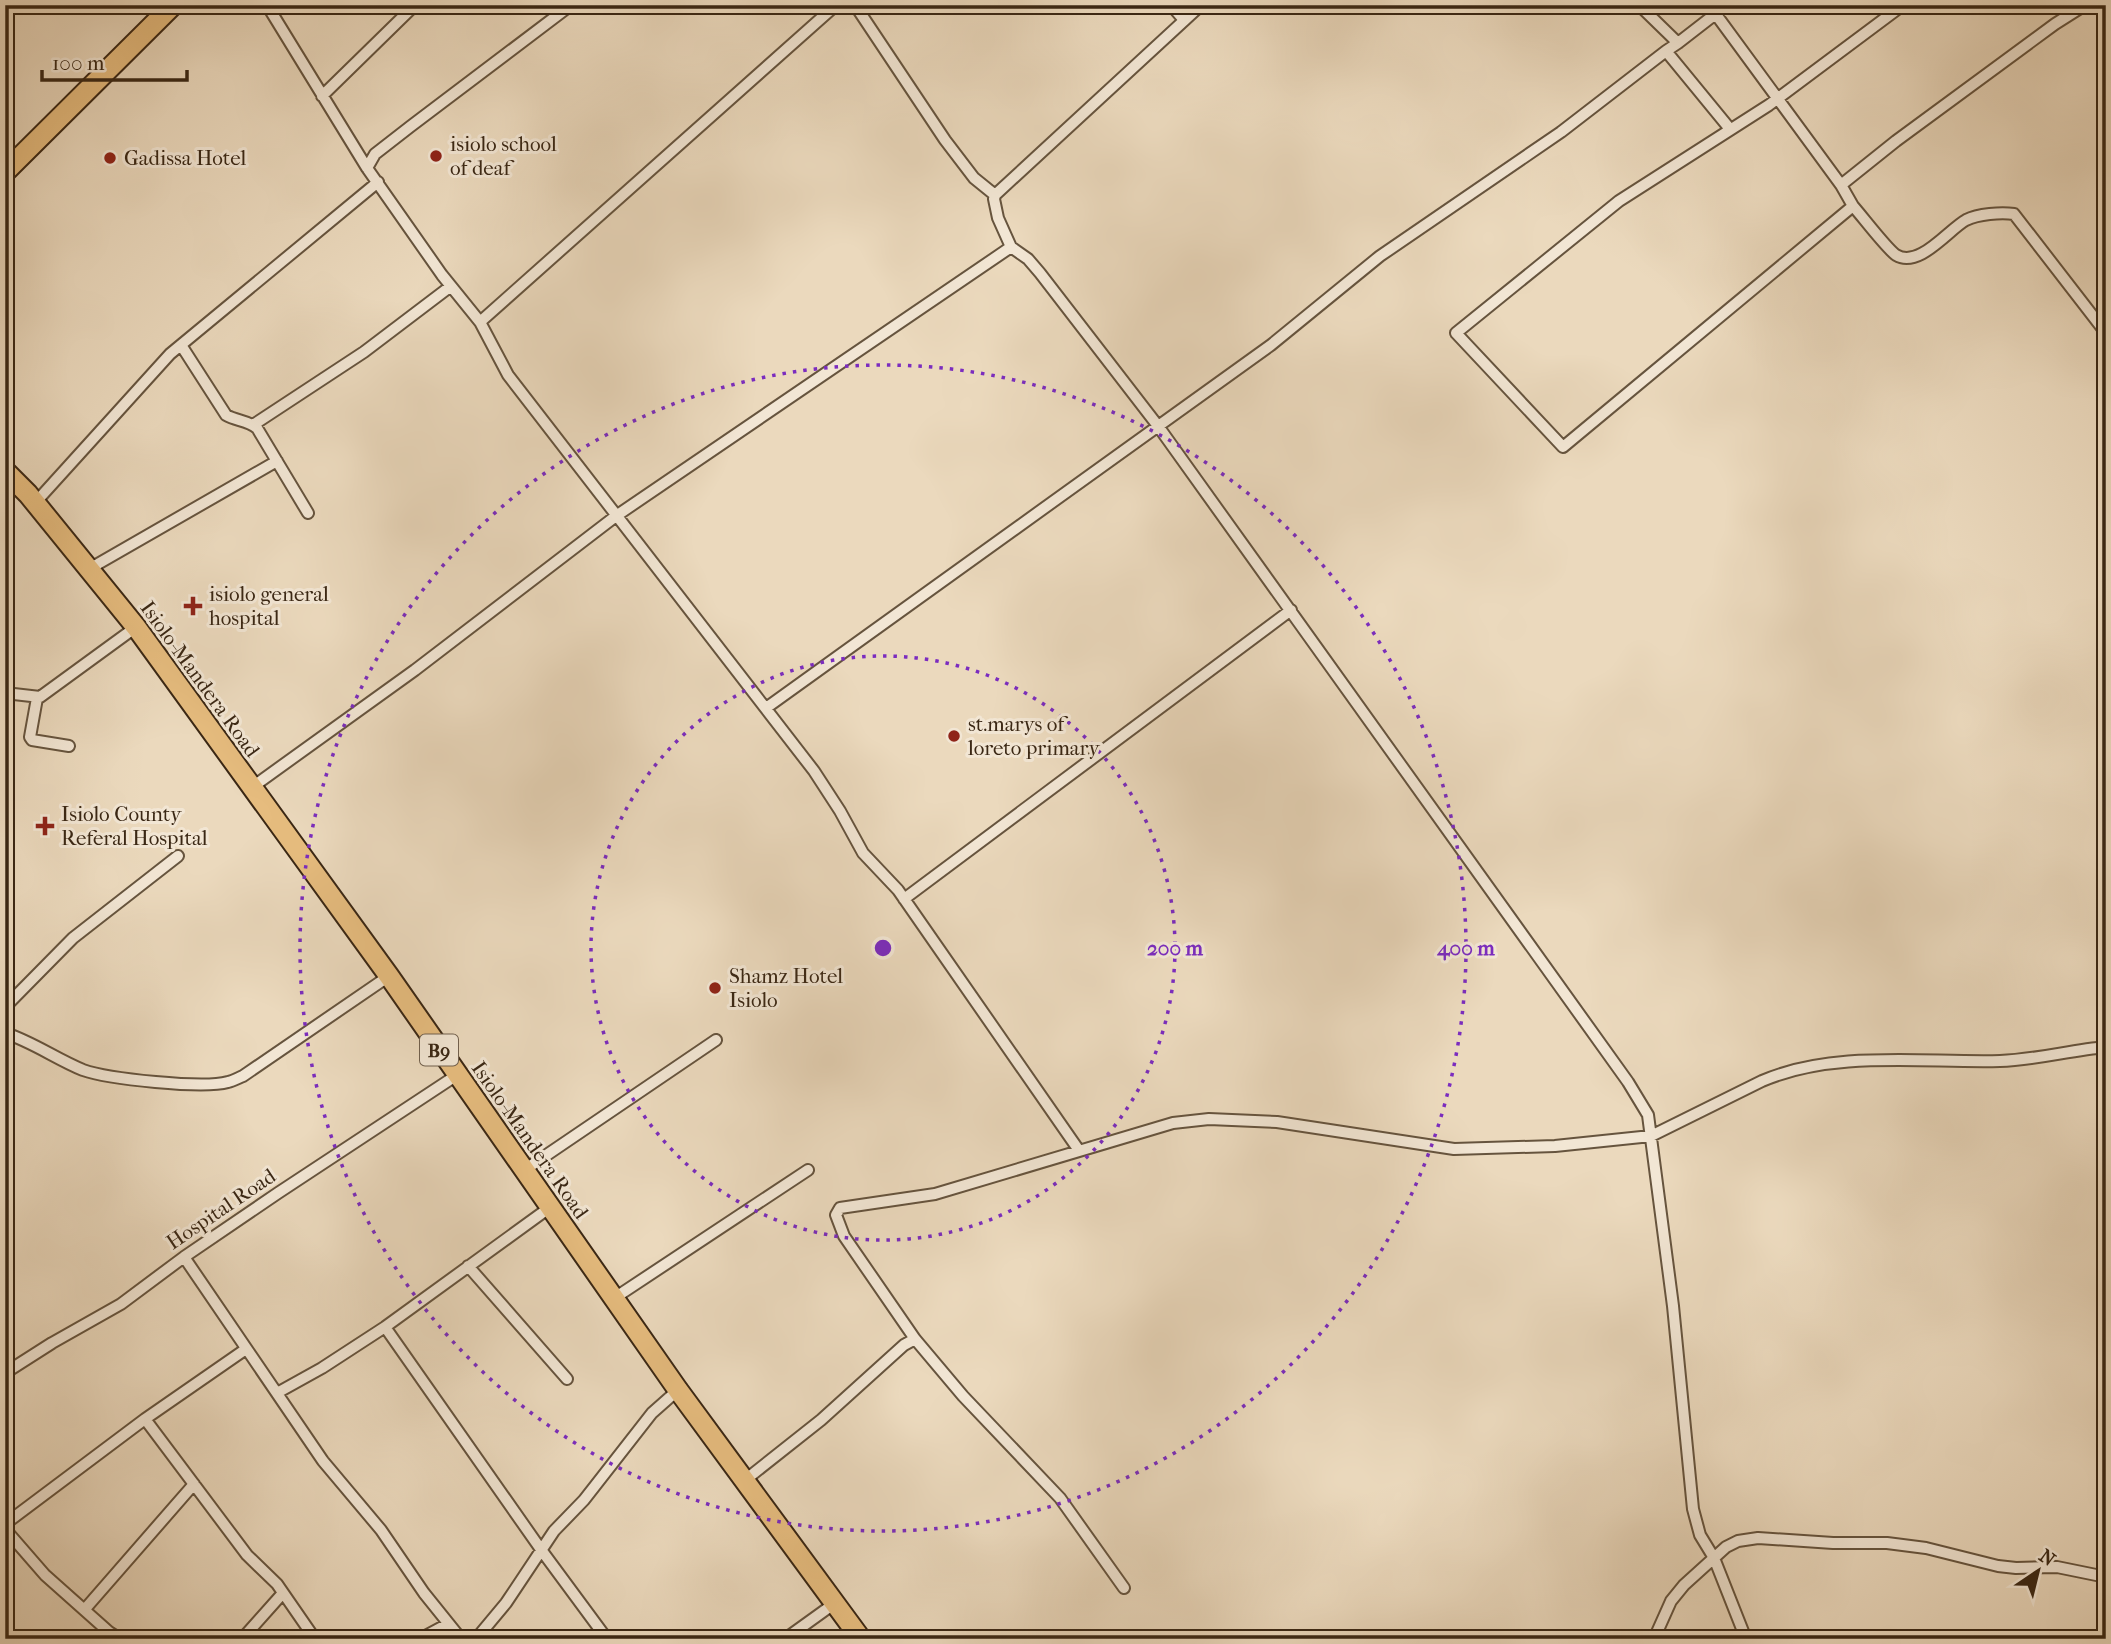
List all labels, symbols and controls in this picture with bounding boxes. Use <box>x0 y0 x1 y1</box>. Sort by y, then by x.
scale bar <box>42 38 187 82</box>
text: 100 m <box>52 51 105 75</box>
place label: isiolo school of deaf <box>450 132 557 180</box>
place label: Gadissa Hotel <box>124 146 247 170</box>
marker: isiolo school of deaf <box>428 148 444 164</box>
marker: Gadissa Hotel <box>102 150 118 166</box>
place label: isiolo general hospital <box>209 582 329 630</box>
street label: Isiolo-Mandera Road <box>135 596 265 762</box>
marker: isiolo general hospital <box>183 596 203 616</box>
place label: st.marys of loreto primary <box>967 712 1101 760</box>
marker: st.marys of loreto primary <box>946 728 962 744</box>
place label: Isiolo County Referal Hospital <box>61 802 208 850</box>
marker: Isiolo County Referal Hospital <box>35 816 55 836</box>
centre of rings <box>871 936 895 960</box>
text: 200 m <box>1147 936 1204 960</box>
text: 400 m <box>1436 936 1495 961</box>
place label: Shamz Hotel Isiolo <box>729 964 843 1012</box>
marker: Shamz Hotel Isiolo <box>707 980 723 996</box>
road number: B9 <box>420 1034 458 1066</box>
street label: Isiolo-Mandera Road <box>467 1057 594 1224</box>
street label: Hospital Road <box>162 1163 281 1254</box>
north arrow <box>2002 1536 2072 1606</box>
text: N <box>2035 1545 2060 1571</box>

